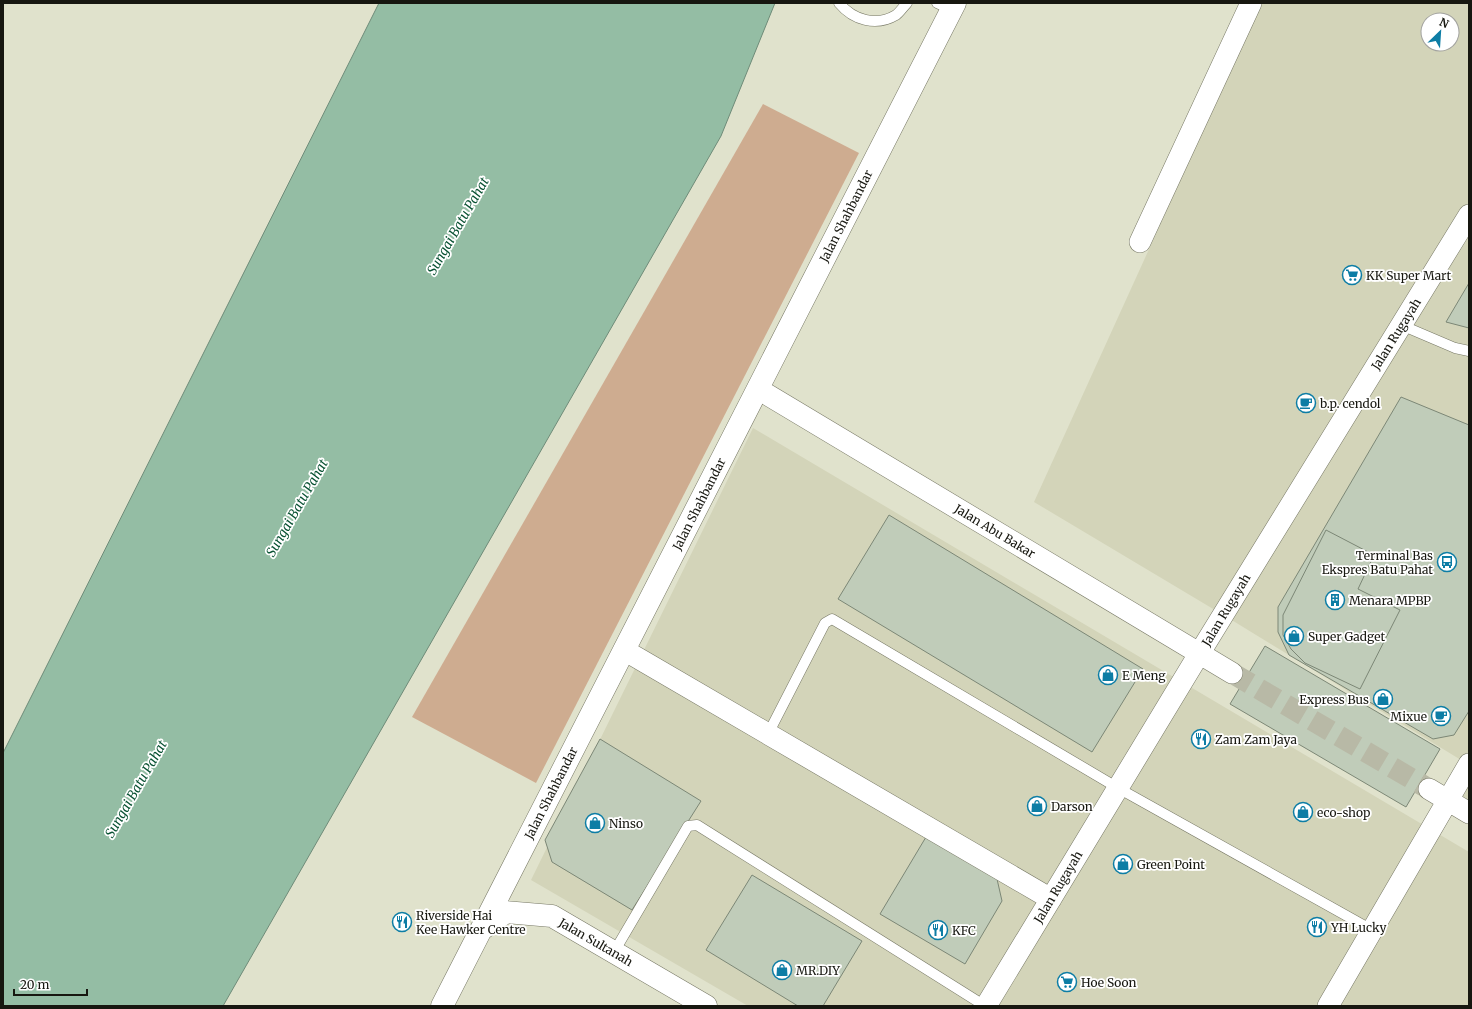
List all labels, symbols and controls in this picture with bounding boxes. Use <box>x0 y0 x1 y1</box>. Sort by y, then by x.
north arrow <box>1420 12 1460 52</box>
text: N <box>1437 15 1451 31</box>
street label: Jalan Shahbandar <box>816 167 876 266</box>
water label: Sungai Batu Pahat <box>423 174 493 278</box>
supermarket icon: KK Super Mart <box>1341 264 1363 286</box>
place label: KK Super Mart <box>1366 268 1452 283</box>
street label: Jalan Rugayah <box>1367 295 1424 373</box>
cafe icon: b.p. cendol <box>1295 392 1317 414</box>
place label: b.p. cendol <box>1319 396 1381 411</box>
street label: Jalan Shahbandar <box>669 455 729 554</box>
water label: Sungai Batu Pahat <box>262 456 332 560</box>
street label: Jalan Abu Bakar <box>951 500 1039 561</box>
place label: Terminal Bas Ekspres Batu Pahat <box>1322 548 1433 577</box>
bus stop icon: Terminal Bas Ekspres Batu Pahat <box>1436 551 1458 573</box>
street label: Jalan Rugayah <box>1198 571 1254 650</box>
building icon: Menara MPBP <box>1324 589 1346 611</box>
place label: Menara MPBP <box>1349 593 1431 608</box>
shop icon: Super Gadget <box>1283 625 1305 647</box>
place label: Super Gadget <box>1308 629 1385 644</box>
shop icon: E Meng <box>1097 664 1119 686</box>
place label: E Meng <box>1122 668 1166 683</box>
shop icon: Express Bus <box>1372 688 1394 710</box>
place label: Express Bus <box>1299 692 1369 707</box>
cafe icon: Mixue <box>1430 705 1452 727</box>
place label: Mixue <box>1390 709 1427 724</box>
restaurant icon: Zam Zam Jaya <box>1190 728 1212 750</box>
place label: Zam Zam Jaya <box>1215 732 1297 747</box>
water label: Sungai Batu Pahat <box>101 737 171 841</box>
street label: Jalan Shahbandar <box>521 744 581 843</box>
shop icon: Darson <box>1026 795 1048 817</box>
place label: Darson <box>1051 799 1093 814</box>
shop icon: eco-shop <box>1292 801 1314 823</box>
place label: eco-shop <box>1317 805 1370 820</box>
shop icon: Ninso <box>584 812 606 834</box>
place label: Ninso <box>609 816 643 831</box>
street label: Jalan Rugayah <box>1030 848 1086 927</box>
shop icon: Green Point <box>1112 853 1134 875</box>
place label: Green Point <box>1137 857 1205 872</box>
place label: Riverside Hai Kee Hawker Centre <box>416 908 526 937</box>
restaurant icon: Riverside Hai Kee Hawker Centre <box>391 911 413 933</box>
street label: Jalan Sultanah <box>555 914 636 969</box>
restaurant icon: YH Lucky <box>1306 916 1328 938</box>
restaurant icon: KFC <box>927 919 949 941</box>
place label: YH Lucky <box>1330 920 1387 935</box>
place label: KFC <box>952 923 976 938</box>
shop icon: MR.DIY <box>771 959 793 981</box>
place label: MR.DIY <box>796 963 840 978</box>
scale bar <box>14 971 87 997</box>
supermarket icon: Hoe Soon <box>1056 971 1078 993</box>
place label: Hoe Soon <box>1081 975 1136 990</box>
text: 20 m <box>20 977 49 992</box>

